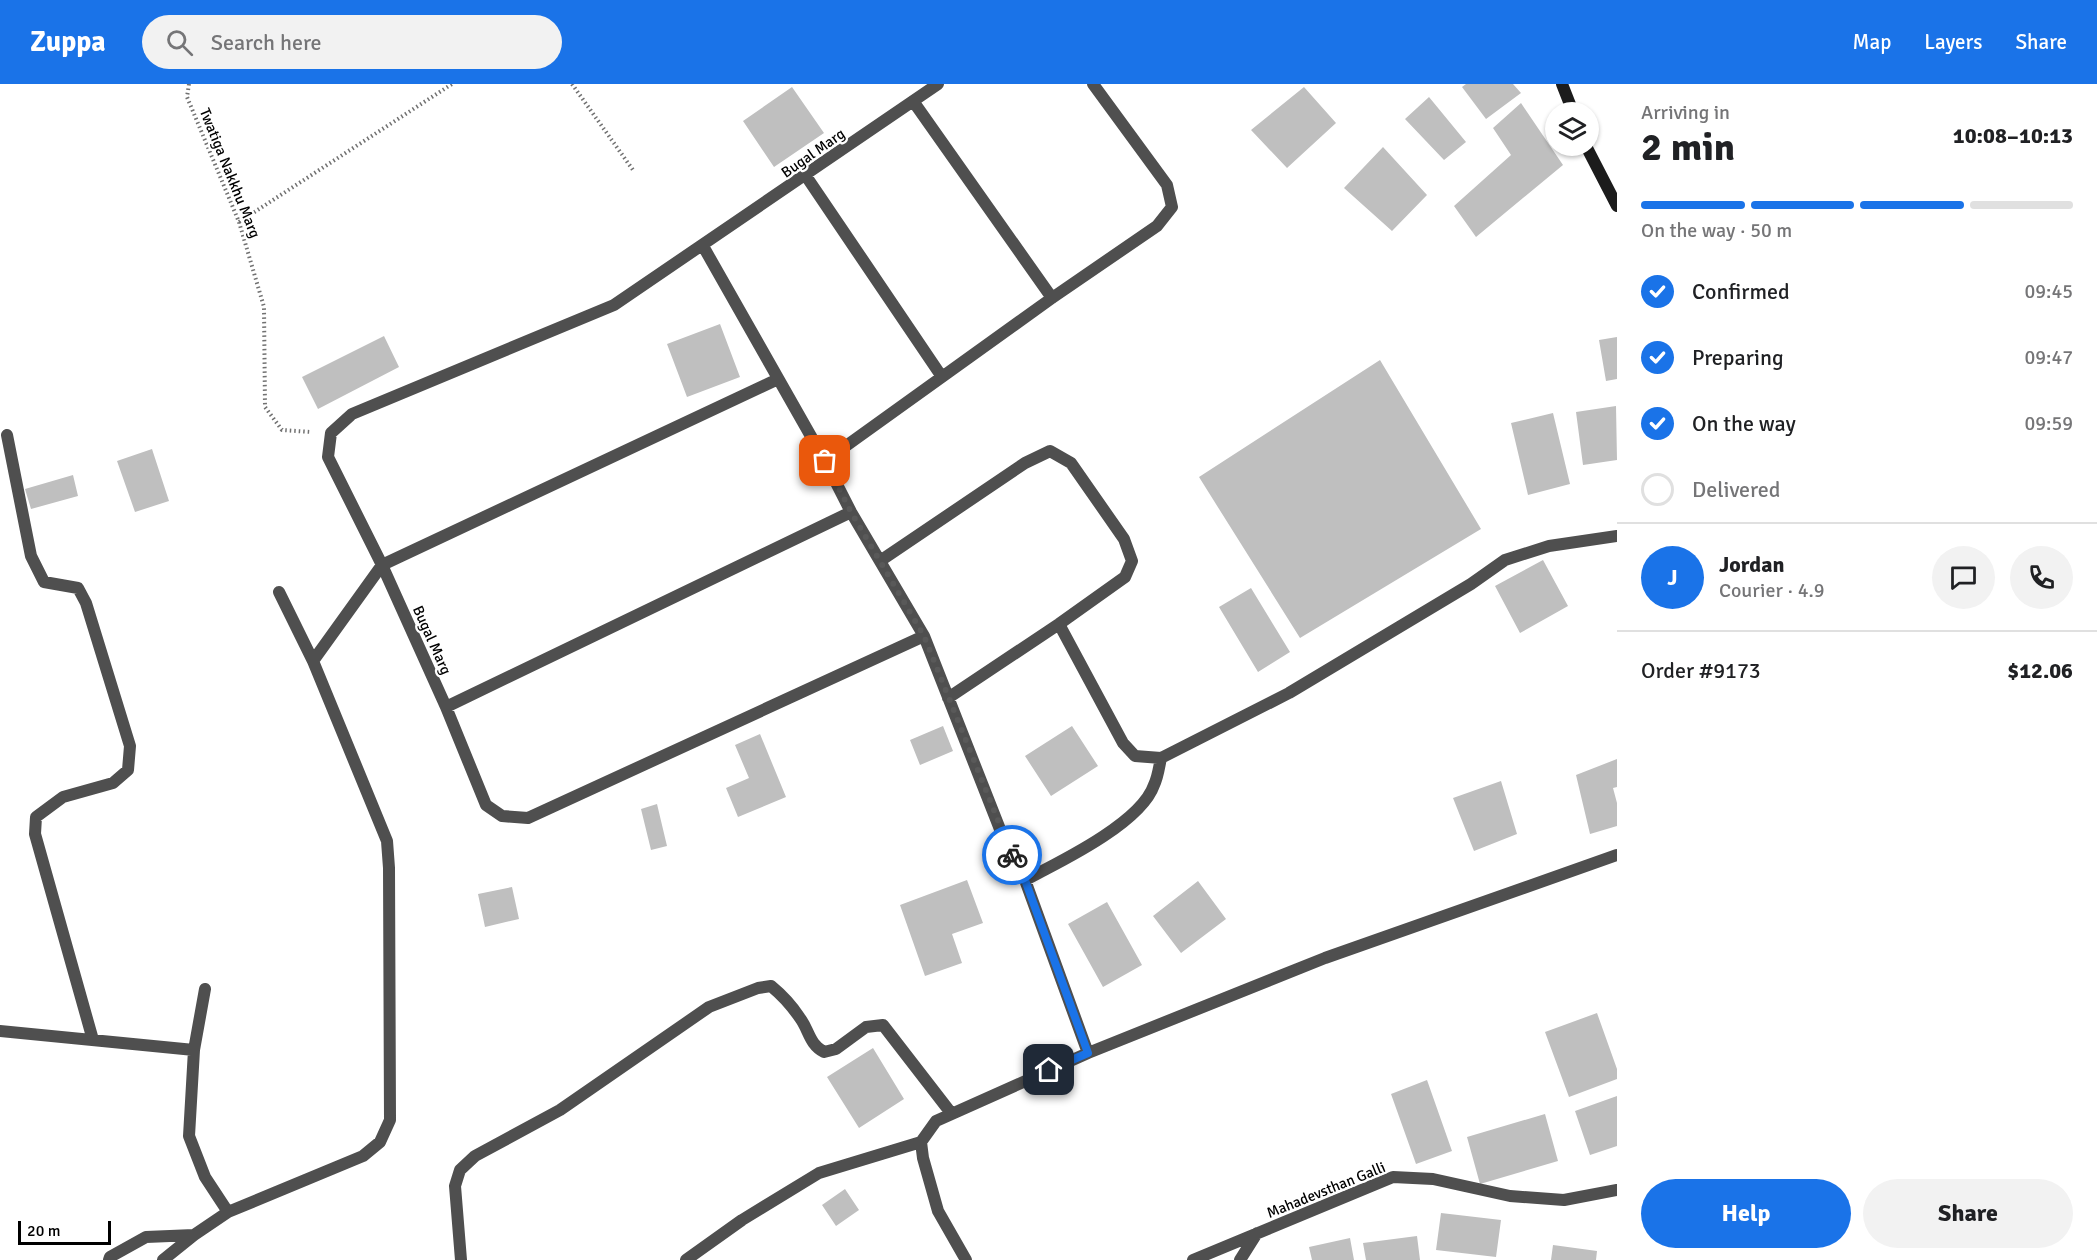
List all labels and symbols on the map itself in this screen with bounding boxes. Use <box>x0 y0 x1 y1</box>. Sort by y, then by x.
street label: Twatiga Nakkhu Marg <box>196 106 264 241</box>
street label: Bugal Marg <box>778 124 848 181</box>
pin <box>799 435 850 486</box>
street label: Bugal Marg <box>409 603 455 677</box>
courier <box>982 825 1042 885</box>
pin <box>1023 1044 1074 1095</box>
street label: Mahadevsthan Galli <box>1264 1158 1388 1222</box>
scale bar <box>18 1218 111 1246</box>

